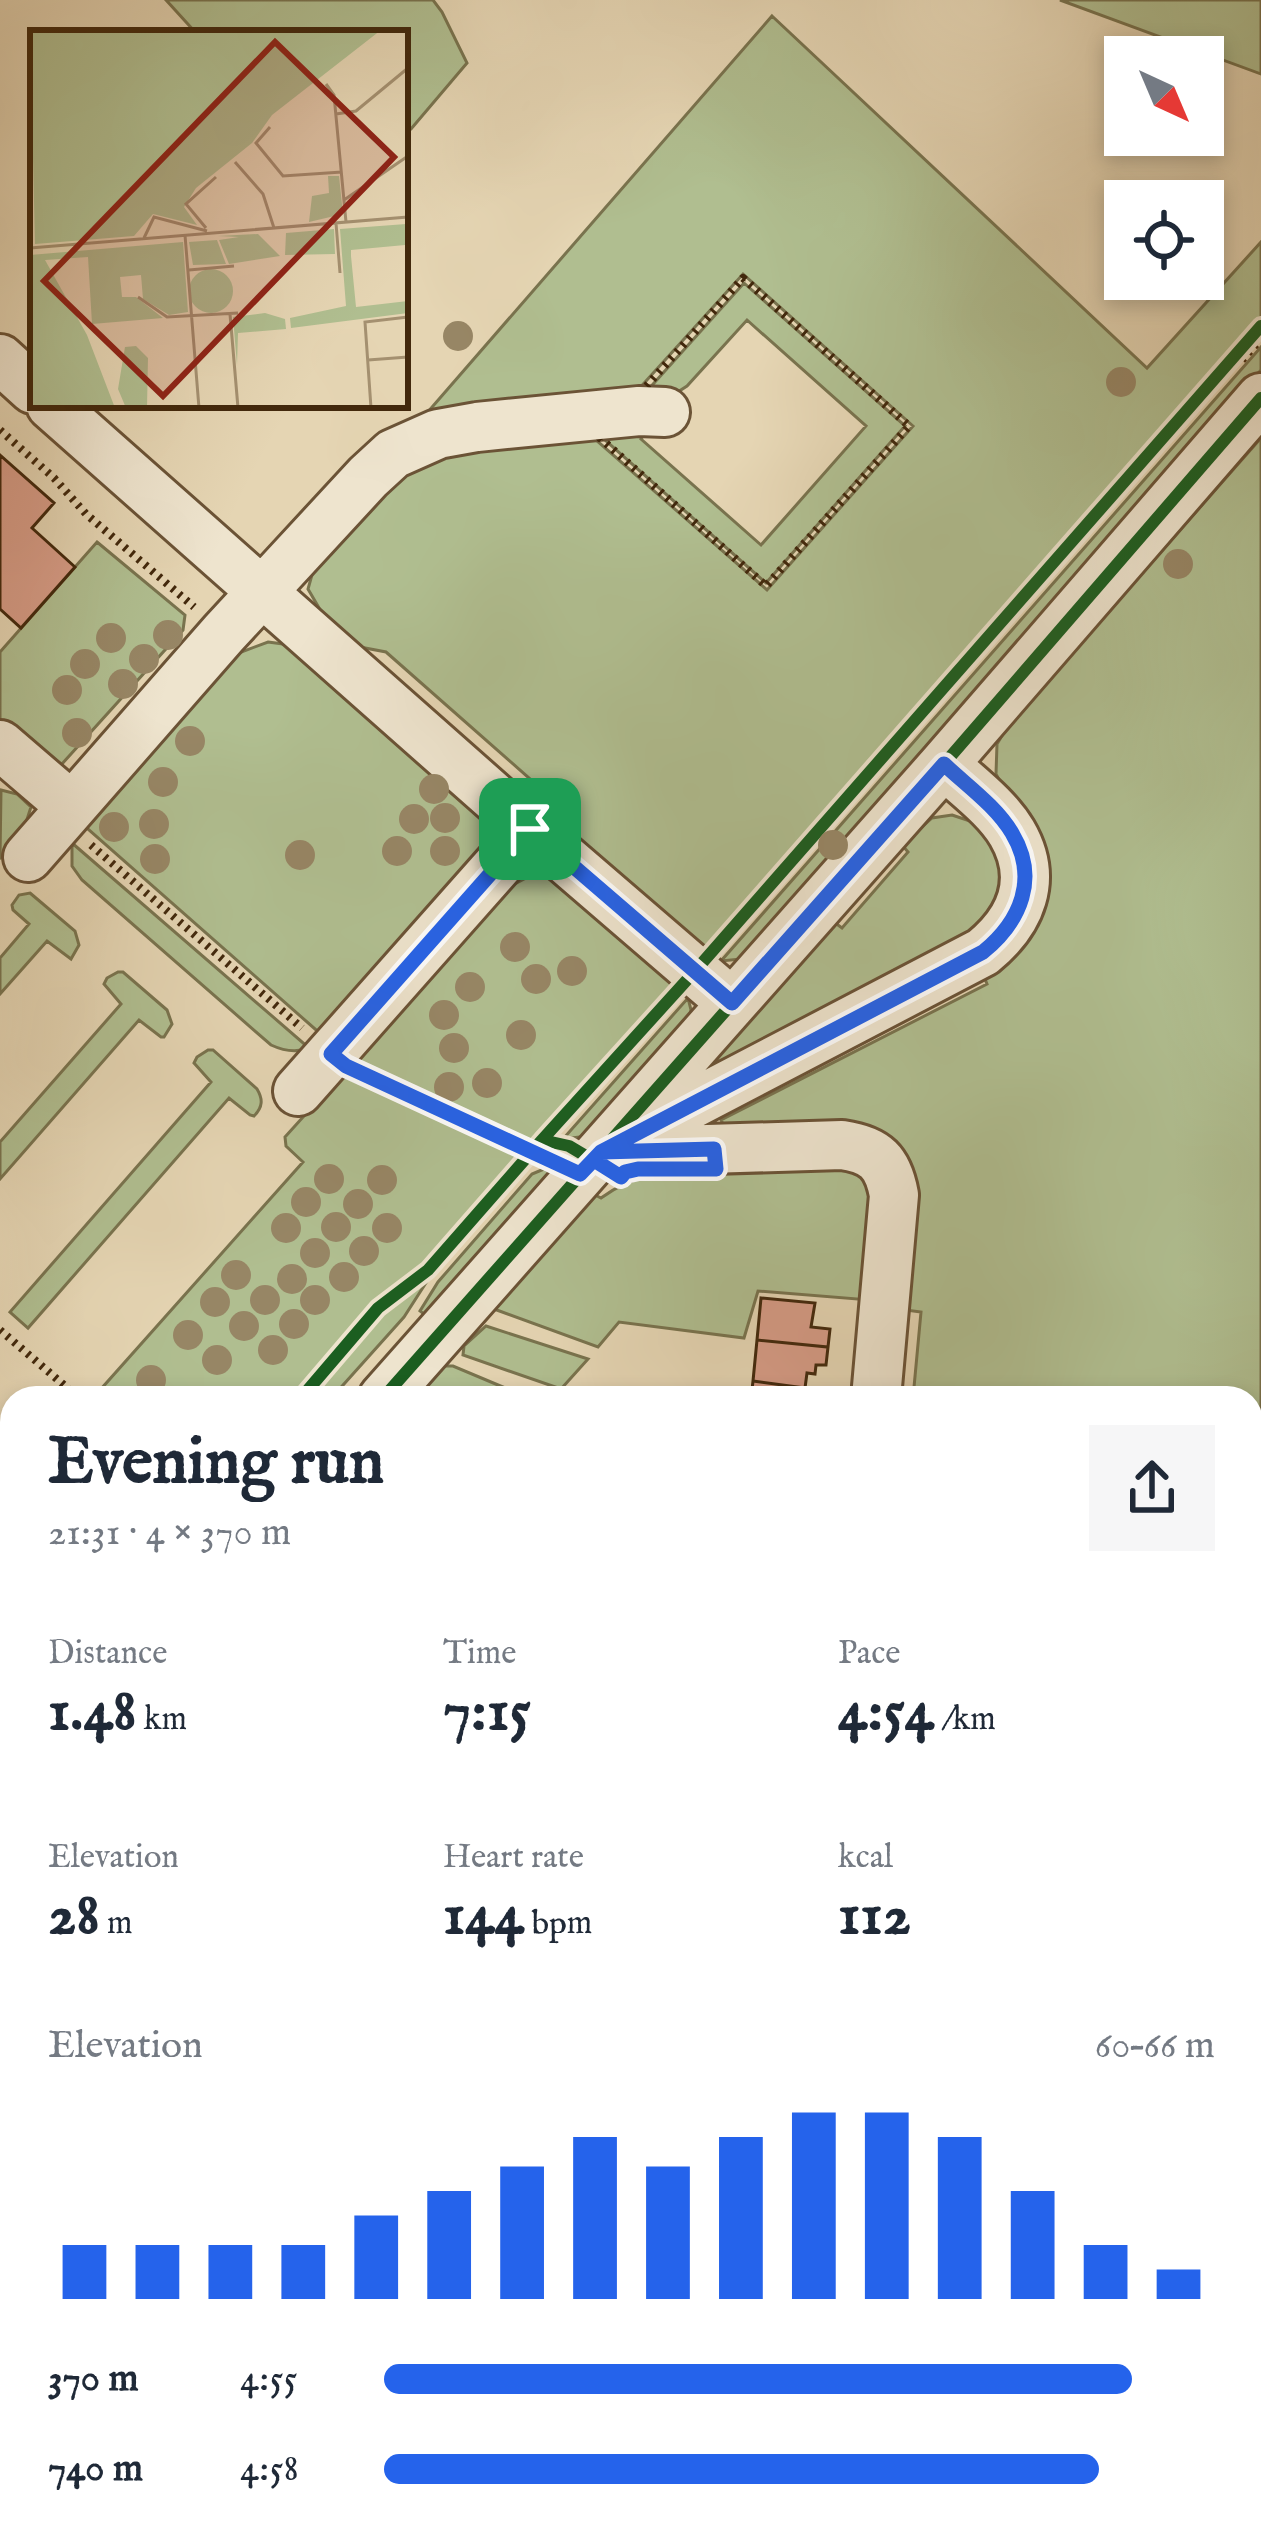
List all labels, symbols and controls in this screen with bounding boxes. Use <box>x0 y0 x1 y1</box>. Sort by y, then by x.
inset map <box>30 30 408 408</box>
north arrow <box>1104 36 1224 156</box>
map controls <box>1104 36 1224 300</box>
button: locate <box>1104 180 1224 300</box>
pin <box>479 778 581 880</box>
icon: arrive <box>497 796 563 862</box>
text: Evening run <box>48 1422 384 1506</box>
button: share <box>1089 1425 1215 1551</box>
text: 21:31 · 4 × 370 m <box>48 1509 291 1558</box>
text: Distance <box>48 1633 167 1675</box>
text: Time <box>443 1633 516 1675</box>
text: Pace <box>838 1633 900 1675</box>
text: 1.48 <box>48 1675 137 1751</box>
text: 7:15 <box>443 1675 531 1751</box>
text: 4:54 <box>838 1675 934 1751</box>
text: km <box>137 1699 187 1741</box>
text: /km <box>934 1699 996 1741</box>
text: Elevation <box>48 1837 179 1879</box>
text: Heart rate <box>443 1837 584 1879</box>
text: kcal <box>838 1837 893 1879</box>
text: 28 <box>48 1879 100 1955</box>
text: 144 <box>443 1879 524 1955</box>
text: 112 <box>838 1879 911 1955</box>
text: m <box>100 1903 132 1945</box>
text: bpm <box>524 1903 592 1945</box>
text: Elevation <box>48 2022 203 2071</box>
text: 60–66 m <box>1095 2022 1215 2071</box>
text: 370 m <box>48 2355 139 2404</box>
text: 4:55 <box>240 2355 298 2404</box>
text: 740 m <box>48 2445 143 2494</box>
text: 4:58 <box>240 2445 299 2494</box>

